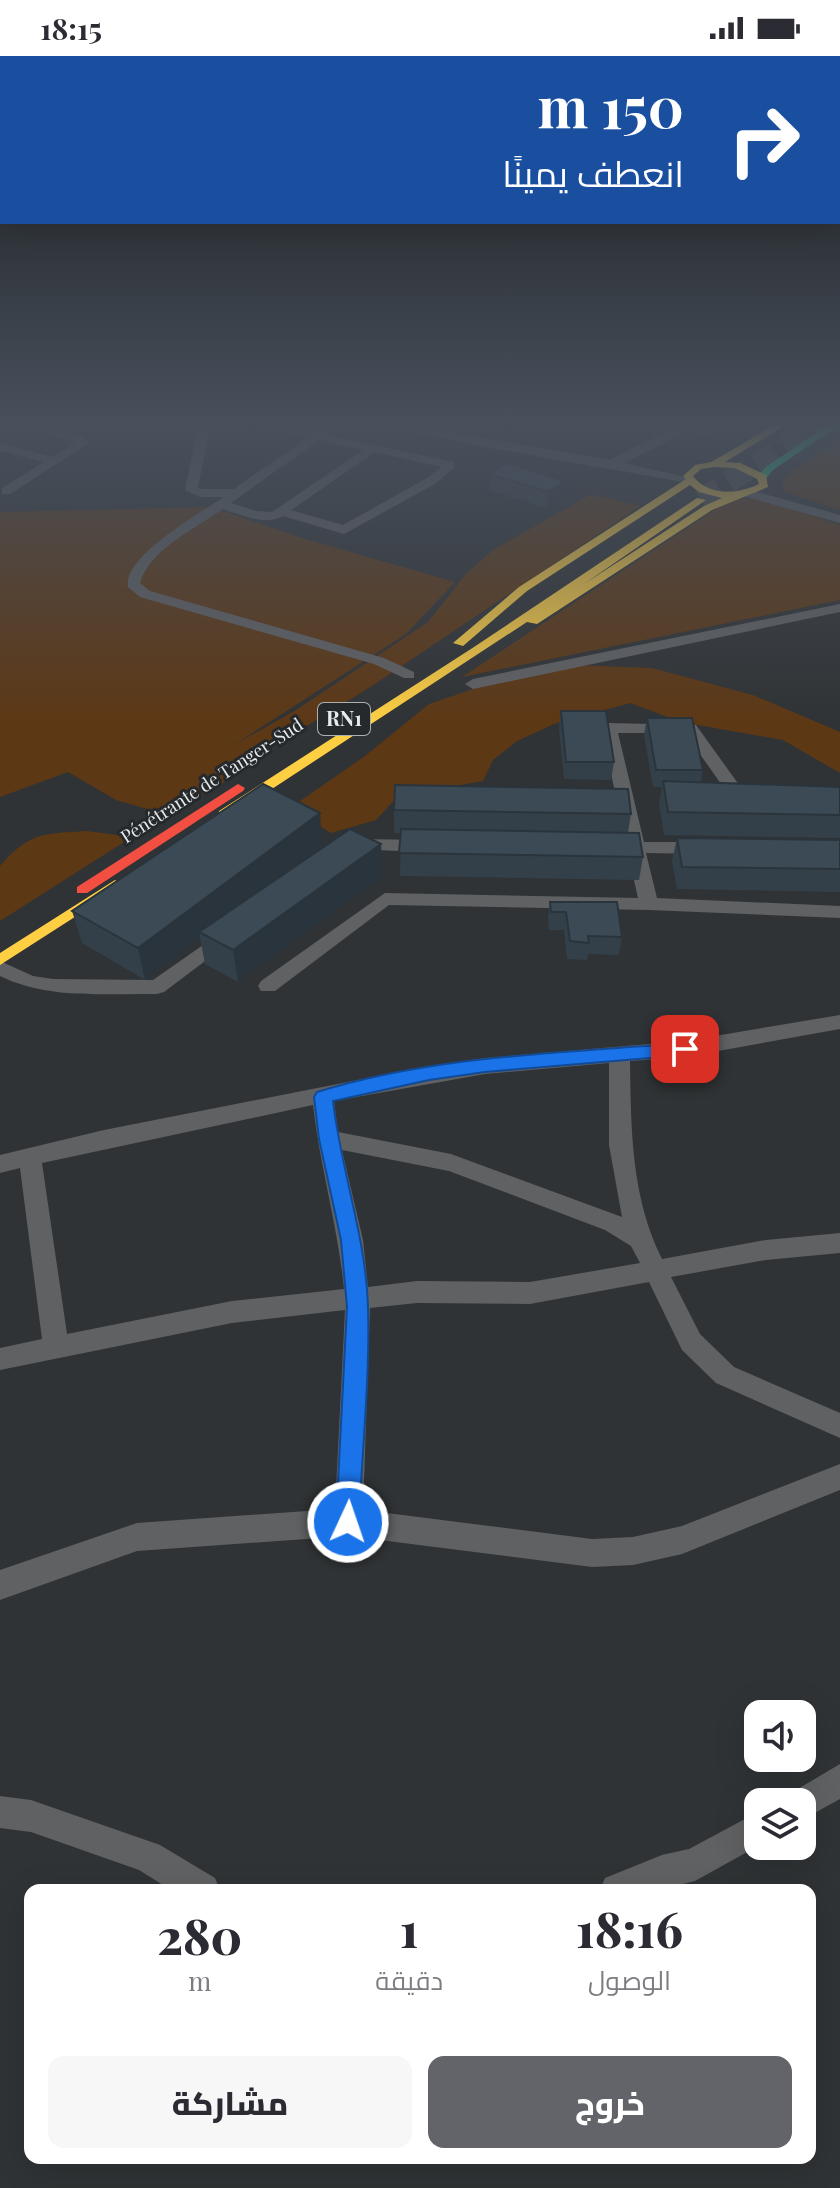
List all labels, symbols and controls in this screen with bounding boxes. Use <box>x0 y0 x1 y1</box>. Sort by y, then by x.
text: 18:15 <box>40 8 102 48</box>
text: 150 m <box>538 68 684 143</box>
icon: right <box>712 88 816 192</box>
text: انعطف يمينًا <box>502 148 684 196</box>
road number: RN1 <box>318 703 370 735</box>
street label: Pénétrante de Tanger-Sud <box>116 712 308 848</box>
pin <box>651 1015 719 1083</box>
icon: arrive <box>663 1027 707 1071</box>
position arrow <box>306 1480 390 1564</box>
map controls <box>744 1700 816 1860</box>
button: sound <box>744 1700 816 1772</box>
button: layers <box>744 1788 816 1860</box>
text: 1 <box>400 1896 418 1960</box>
text: 18:16 <box>576 1896 683 1960</box>
text: 280 <box>157 1903 242 1967</box>
text: دقيقة <box>375 1962 443 1997</box>
text: الوصول <box>588 1962 671 1997</box>
text: m <box>188 1963 211 1998</box>
button: مشاركة <box>48 2056 412 2148</box>
button: خروج <box>428 2056 792 2148</box>

